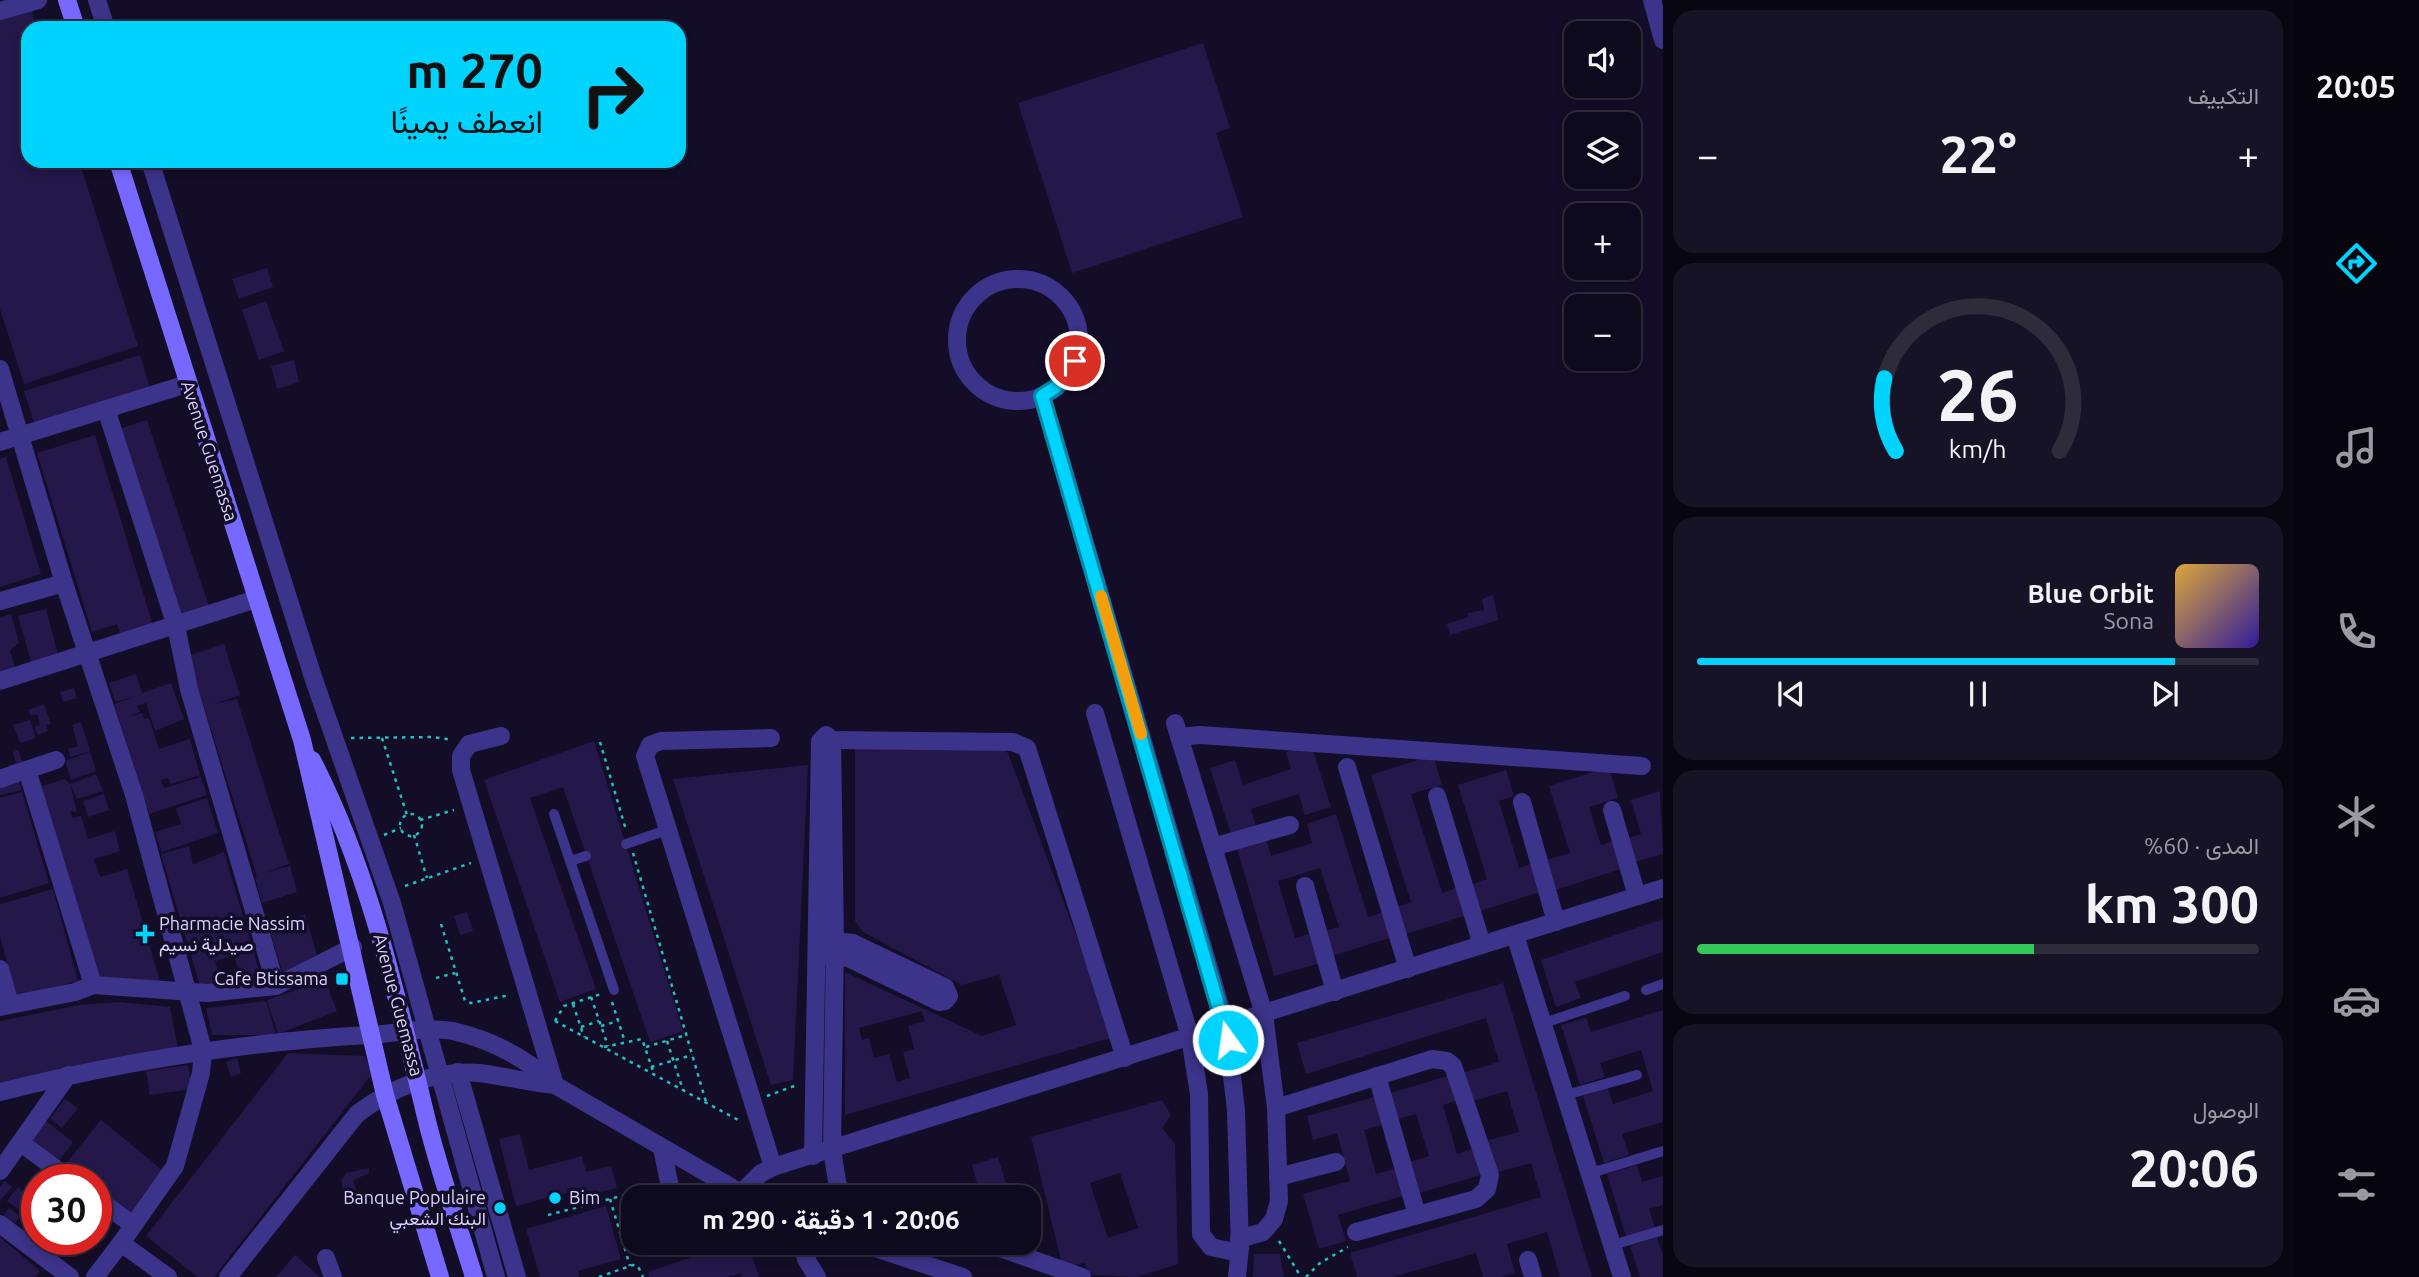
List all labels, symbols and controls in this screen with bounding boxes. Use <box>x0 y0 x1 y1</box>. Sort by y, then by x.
map controls <box>1564 21 1641 371</box>
button: sound <box>1564 21 1641 98</box>
text: 270 m <box>406 42 543 97</box>
icon: right <box>567 49 658 140</box>
text: 20:05 <box>2316 68 2396 104</box>
text: التكييف <box>2188 83 2259 108</box>
text: انعطف يمينًا <box>390 103 543 139</box>
button: layers <box>1564 112 1641 189</box>
text: 22° <box>1939 125 2017 183</box>
text: − <box>1697 134 1718 176</box>
text: + <box>2238 134 2259 176</box>
button: + <box>1564 203 1641 280</box>
icon: directions <box>2332 239 2381 288</box>
button: − <box>1564 294 1641 371</box>
pin <box>1045 331 1105 391</box>
icon: arrive <box>1056 342 1094 380</box>
text: 26 <box>1937 354 2019 436</box>
street label: Avenue Guemassa <box>178 378 242 523</box>
icon: music <box>2332 423 2381 472</box>
text: km/h <box>1949 435 2007 463</box>
text: Blue Orbit <box>2027 579 2154 608</box>
icon: phone <box>2332 607 2381 656</box>
text: Sona <box>2104 608 2154 633</box>
icon: previous <box>1772 675 1810 713</box>
icon: pause <box>1959 675 1997 713</box>
icon: next <box>2146 675 2184 713</box>
icon: climate <box>2332 792 2381 841</box>
text: المدى · 60% <box>2144 833 2259 858</box>
text: 300 km <box>2085 875 2259 933</box>
place label: Pharmacie Nassim صيدلية نسيم <box>159 913 305 957</box>
marker: Pharmacie Nassim صيدلية نسيم <box>137 926 153 942</box>
street label: Avenue Guemassa <box>370 931 428 1078</box>
place label: Cafe Btissama <box>214 968 328 988</box>
marker: Cafe Btissama <box>334 971 350 987</box>
icon: car <box>2332 976 2381 1025</box>
position arrow <box>1191 1003 1265 1077</box>
text: الوصول <box>2193 1097 2259 1122</box>
text: 20:06 <box>2129 1139 2259 1197</box>
icon: filters <box>2332 1160 2381 1209</box>
speed limit sign: 30 <box>21 1164 112 1255</box>
place label: Banque Populaire البنك الشعبي <box>343 1187 486 1234</box>
place label: Bim <box>569 1187 600 1207</box>
marker: Bim <box>547 1190 563 1206</box>
marker: Banque Populaire البنك الشعبي <box>492 1200 508 1216</box>
text: 20:06 · 1 دقيقة · 290 m <box>702 1205 960 1234</box>

